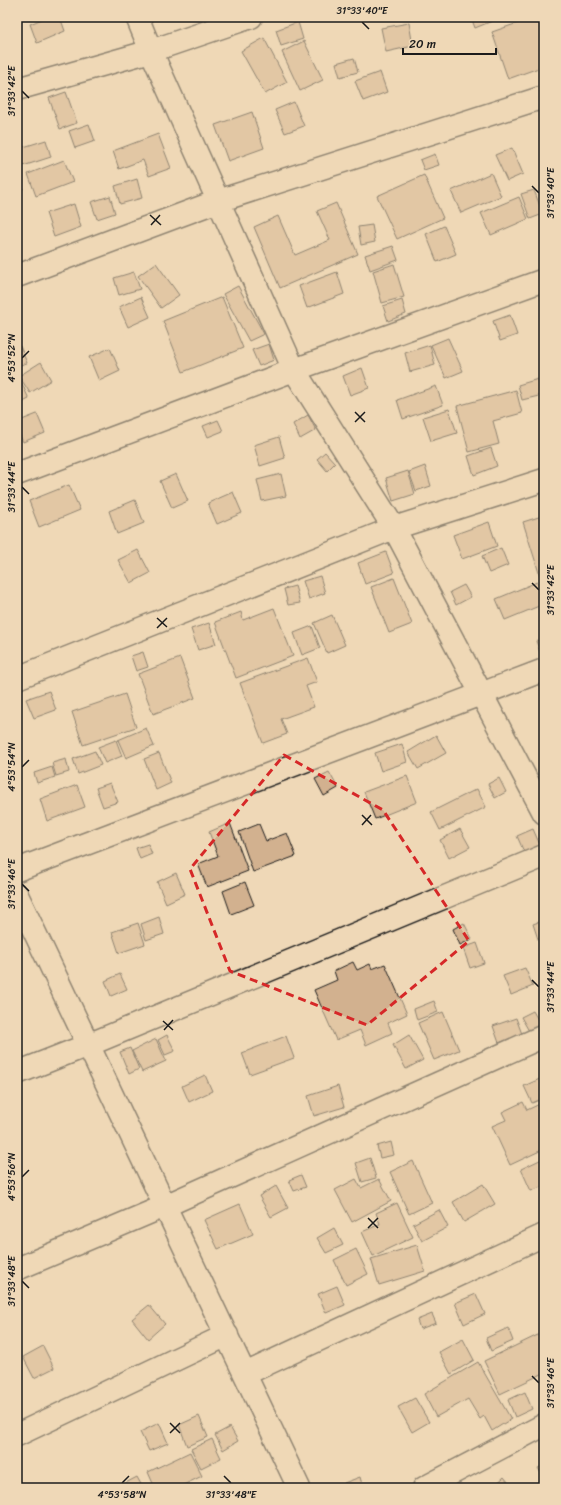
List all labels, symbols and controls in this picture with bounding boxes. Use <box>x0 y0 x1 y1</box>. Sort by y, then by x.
text: 31°33'40"E <box>336 2 389 20</box>
scale bar <box>403 30 496 56</box>
text: 20 m <box>409 33 436 55</box>
text: 31°33'42"E <box>3 64 21 116</box>
text: 31°33'40"E <box>542 166 560 219</box>
text: 4°53'52"N <box>3 334 21 382</box>
text: 31°33'44"E <box>3 460 21 512</box>
text: 31°33'42"E <box>542 563 560 615</box>
text: 4°53'54"N <box>3 742 21 792</box>
text: 31°33'46"E <box>3 857 21 909</box>
text: 31°33'44"E <box>542 960 560 1012</box>
text: 4°53'56"N <box>3 1153 21 1201</box>
text: 31°33'48"E <box>3 1254 21 1306</box>
text: 31°33'46"E <box>542 1356 560 1408</box>
text: 4°53'58"N <box>97 1486 147 1504</box>
text: 31°33'48"E <box>206 1486 258 1504</box>

